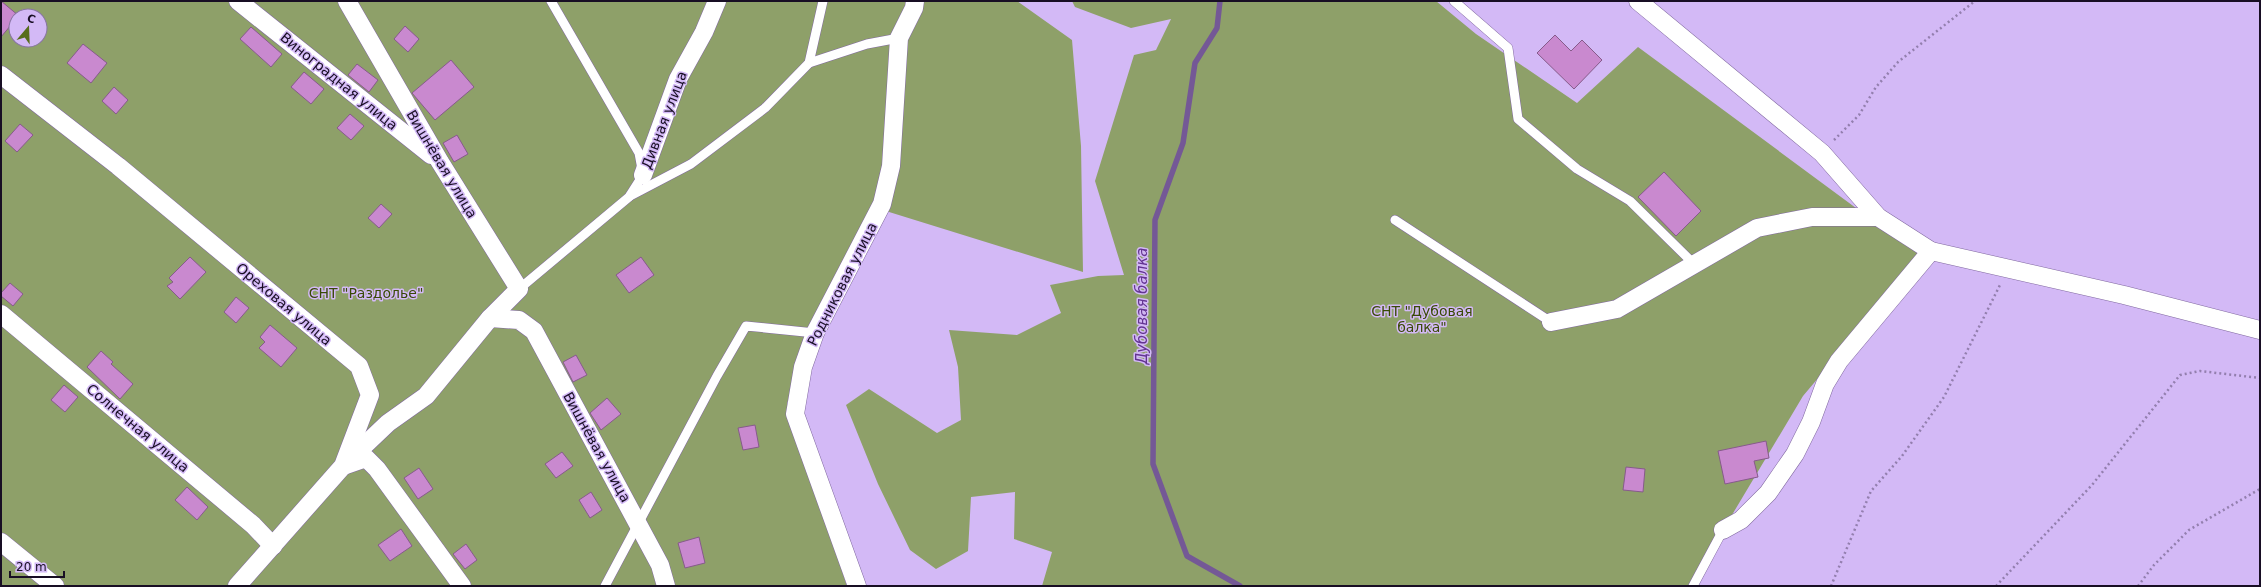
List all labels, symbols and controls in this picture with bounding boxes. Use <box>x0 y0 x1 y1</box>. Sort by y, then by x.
north arrow <box>8 8 48 48</box>
text: С <box>25 12 37 26</box>
street label: Виноградная улица <box>277 29 401 133</box>
street label: Дивная улица <box>638 69 690 171</box>
street label: Вишнёвая улица <box>403 107 481 221</box>
street label: Родниковая улица <box>804 220 880 348</box>
water label: Дубовая балка <box>1133 247 1151 366</box>
street label: Ореховая улица <box>233 259 335 349</box>
park label: СНТ "Раздолье" <box>309 285 423 301</box>
park label: СНТ "Дубовая балка" <box>1371 303 1473 335</box>
street label: Солнечная улица <box>84 381 192 475</box>
street label: Вишнёвая улица <box>560 389 634 505</box>
scale bar <box>10 553 64 579</box>
text: 20 m <box>16 560 47 574</box>

